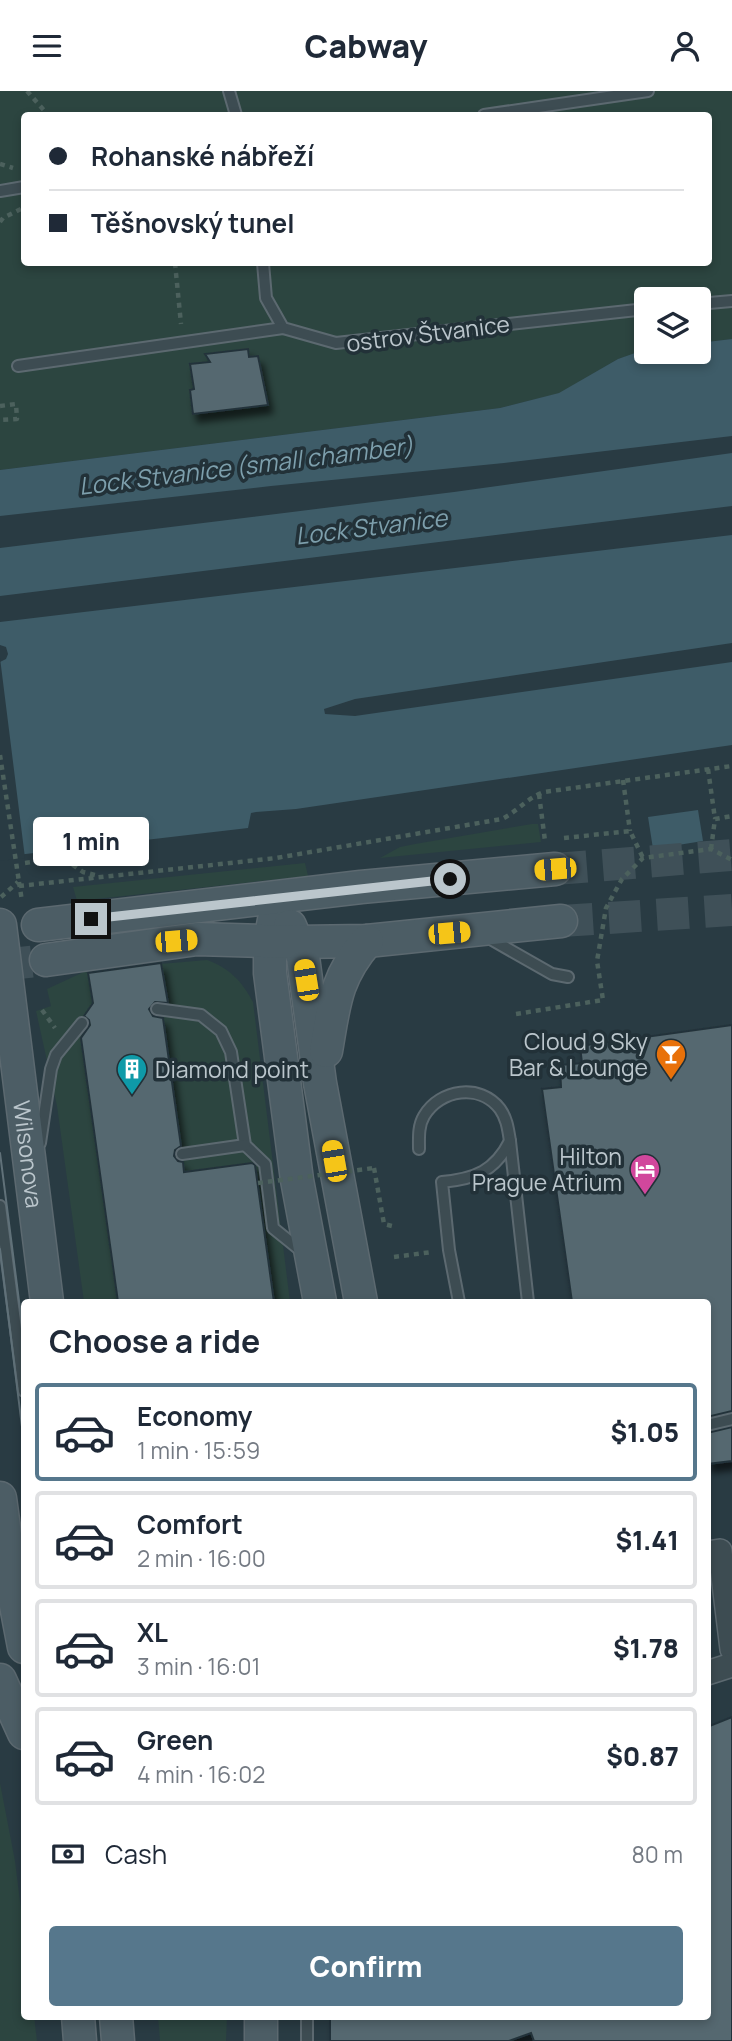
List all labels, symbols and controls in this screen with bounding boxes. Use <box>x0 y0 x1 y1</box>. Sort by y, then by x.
text: Cabway <box>305 24 427 68</box>
icon: menu <box>28 27 66 65</box>
icon: person <box>666 27 704 65</box>
text: Rohanské nábřeží <box>91 138 314 174</box>
text: Těšnovský tunel <box>91 205 294 241</box>
map controls <box>634 287 711 364</box>
button: layers <box>634 287 711 364</box>
street label: ostrov Štvanice <box>345 307 511 359</box>
water label: Lock Stvanice (small chamber) <box>77 428 415 502</box>
water label: Lock Stvanice <box>293 500 451 552</box>
callout: 1 min <box>33 817 149 867</box>
text: 1 min <box>62 825 120 857</box>
car <box>534 857 577 881</box>
route start <box>434 863 466 895</box>
route end <box>75 903 107 935</box>
car <box>428 921 471 945</box>
car <box>155 929 198 953</box>
car <box>293 958 320 1002</box>
place label: Cloud 9 Sky Bar & Lounge <box>509 1025 648 1083</box>
bar icon: Cloud 9 Sky Bar & Lounge <box>654 1037 688 1081</box>
building icon: Diamond point <box>115 1052 149 1096</box>
place label: Diamond point <box>155 1053 309 1085</box>
street label: Wilsonova <box>6 1099 51 1210</box>
car <box>321 1138 348 1184</box>
place label: Hilton Prague Atrium <box>472 1140 622 1198</box>
hotel icon: Hilton Prague Atrium <box>628 1152 662 1196</box>
text: Choose a ride <box>49 1319 260 1363</box>
text: Economy <box>137 1398 252 1434</box>
icon: car <box>53 1401 116 1464</box>
text: $1.05 <box>610 1414 679 1450</box>
text: 1 min · 15:59 <box>137 1434 260 1466</box>
text: Comfort <box>137 1506 243 1542</box>
icon: car <box>53 1509 116 1572</box>
text: $1.41 <box>615 1522 679 1558</box>
text: 2 min · 16:00 <box>137 1542 266 1574</box>
text: XL <box>137 1614 168 1650</box>
icon: car <box>53 1617 116 1680</box>
text: $1.78 <box>613 1630 679 1666</box>
text: 3 min · 16:01 <box>137 1650 260 1682</box>
text: Green <box>137 1722 213 1758</box>
icon: car <box>53 1725 116 1788</box>
text: $0.87 <box>606 1738 679 1774</box>
text: 4 min · 16:02 <box>137 1758 265 1790</box>
icon: cash <box>49 1835 87 1873</box>
text: Cash <box>105 1836 167 1872</box>
text: 80 m <box>632 1838 683 1870</box>
button: Confirm <box>49 1926 683 2006</box>

